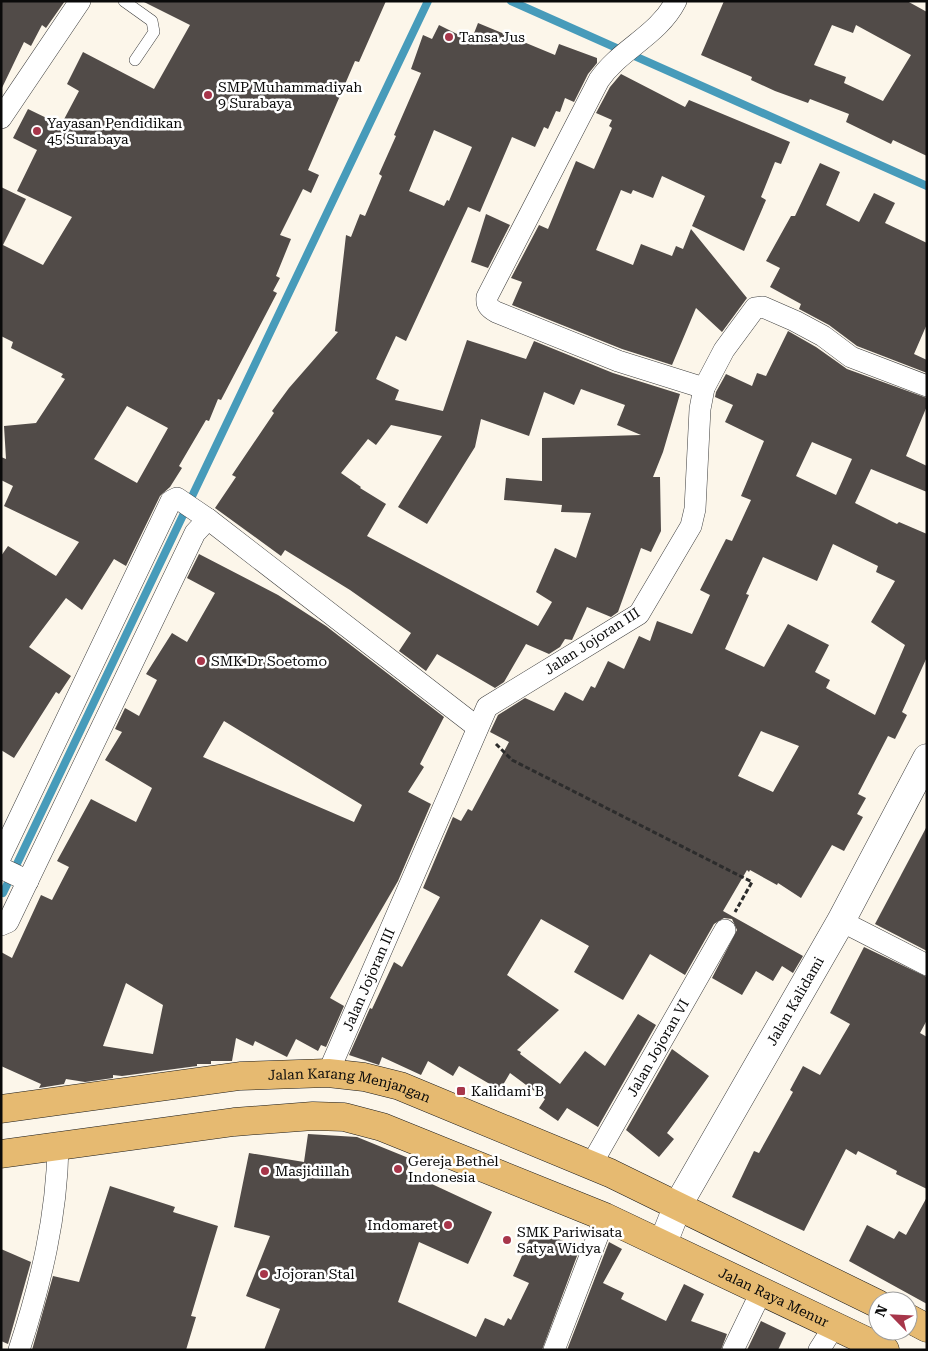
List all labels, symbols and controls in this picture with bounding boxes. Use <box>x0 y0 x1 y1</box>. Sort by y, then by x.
place label: Tansa Jus <box>459 29 525 45</box>
marker: Tansa Jus <box>443 31 455 43</box>
place label: SMP Muhammadiyah 9 Surabaya <box>218 79 362 111</box>
marker: SMP Muhammadiyah 9 Surabaya <box>202 89 214 101</box>
place label: Yayasan Pendidikan 45 Surabaya <box>47 115 182 147</box>
marker: Yayasan Pendidikan 45 Surabaya <box>31 125 43 137</box>
street label: Jalan Jojoran III <box>541 604 643 678</box>
place label: SMK Dr Soetomo <box>211 653 327 669</box>
marker: SMK Dr Soetomo <box>195 655 207 667</box>
street label: Jalan Jojoran III <box>339 926 398 1033</box>
street label: Jalan Kalidami <box>763 953 827 1048</box>
street label: Jalan Jojoran VI <box>624 996 692 1099</box>
street label: Jalan Karang Menjangan <box>267 1065 433 1106</box>
place label: Kalidami B <box>471 1083 544 1099</box>
marker: Kalidami B <box>455 1085 467 1097</box>
place label: Gereja Bethel Indonesia <box>408 1153 499 1185</box>
place label: Masjidillah <box>275 1163 350 1179</box>
marker: Gereja Bethel Indonesia <box>392 1163 404 1175</box>
marker: Masjidillah <box>259 1165 271 1177</box>
place label: Indomaret <box>367 1217 438 1233</box>
marker: Indomaret <box>442 1219 454 1231</box>
place label: SMK Pariwisata Satya Widya <box>517 1224 623 1256</box>
marker: SMK Pariwisata Satya Widya <box>501 1234 513 1246</box>
street label: Jalan Raya Menur <box>716 1264 832 1330</box>
place label: Jojoran Stal <box>274 1266 355 1282</box>
marker: Jojoran Stal <box>258 1268 270 1280</box>
north arrow <box>868 1291 918 1341</box>
text: N <box>872 1302 891 1319</box>

